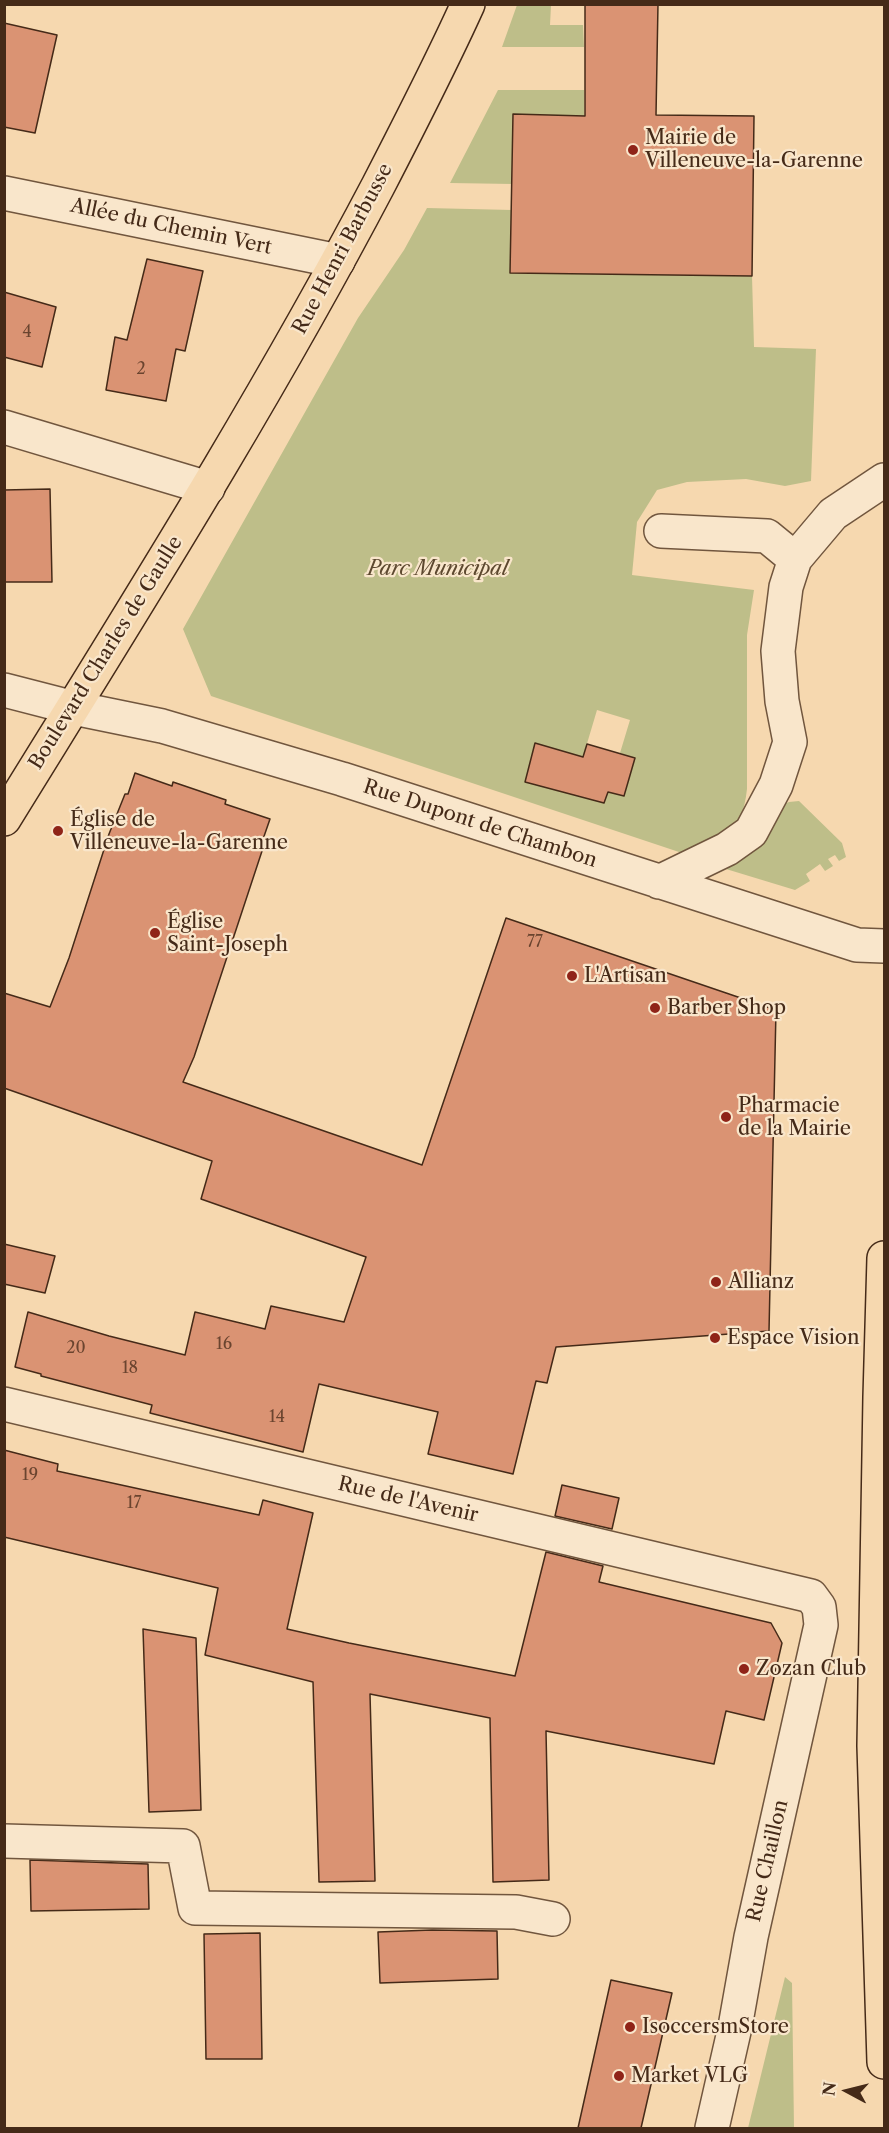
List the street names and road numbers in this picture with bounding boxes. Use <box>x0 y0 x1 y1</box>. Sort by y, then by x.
street label: Rue Henri Barbusse <box>288 160 398 338</box>
street label: Allée du Chemin Vert <box>68 194 274 260</box>
street label: Boulevard Charles de Gaulle <box>24 532 188 774</box>
street label: Rue Dupont de Chambon <box>360 775 600 873</box>
street label: Rue de l'Avenir <box>335 1472 481 1528</box>
street label: Rue Chaillon <box>742 1798 794 1924</box>

